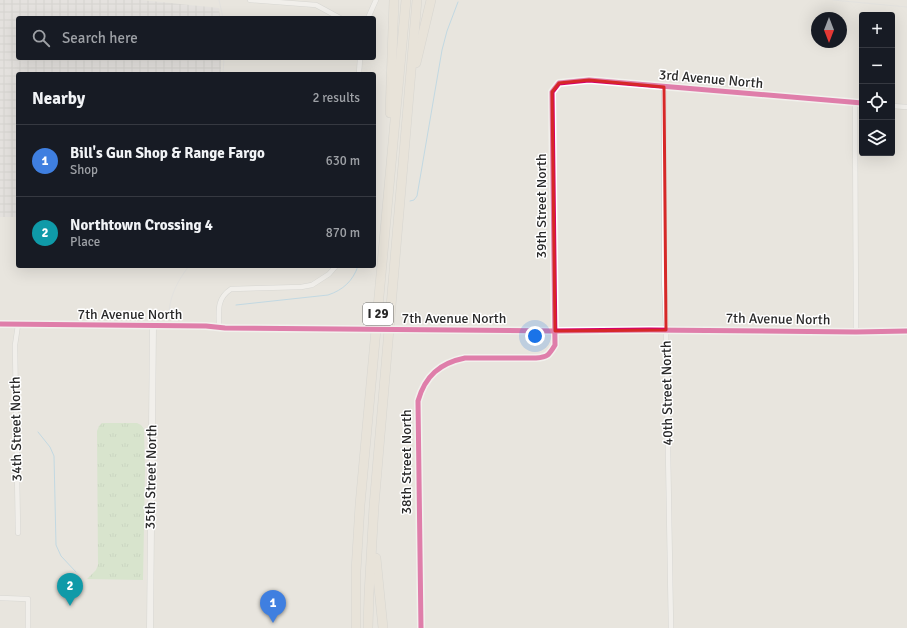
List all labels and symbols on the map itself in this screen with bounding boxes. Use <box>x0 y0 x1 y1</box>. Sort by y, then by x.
north arrow <box>811 12 847 48</box>
street label: 3rd Avenue North <box>658 66 764 92</box>
street label: 39th Street North <box>533 153 550 259</box>
road number: I 29 <box>363 303 393 325</box>
street label: 7th Avenue North <box>78 306 182 323</box>
street label: 7th Avenue North <box>402 310 506 327</box>
street label: 7th Avenue North <box>725 310 831 328</box>
your location <box>525 326 545 346</box>
street label: 40th Street North <box>658 340 676 446</box>
street label: 34th Street North <box>7 376 25 482</box>
street label: 38th Street North <box>398 409 415 515</box>
street label: 35th Street North <box>142 424 160 530</box>
pin: 2 <box>57 573 83 606</box>
pin: 1 <box>260 590 286 623</box>

